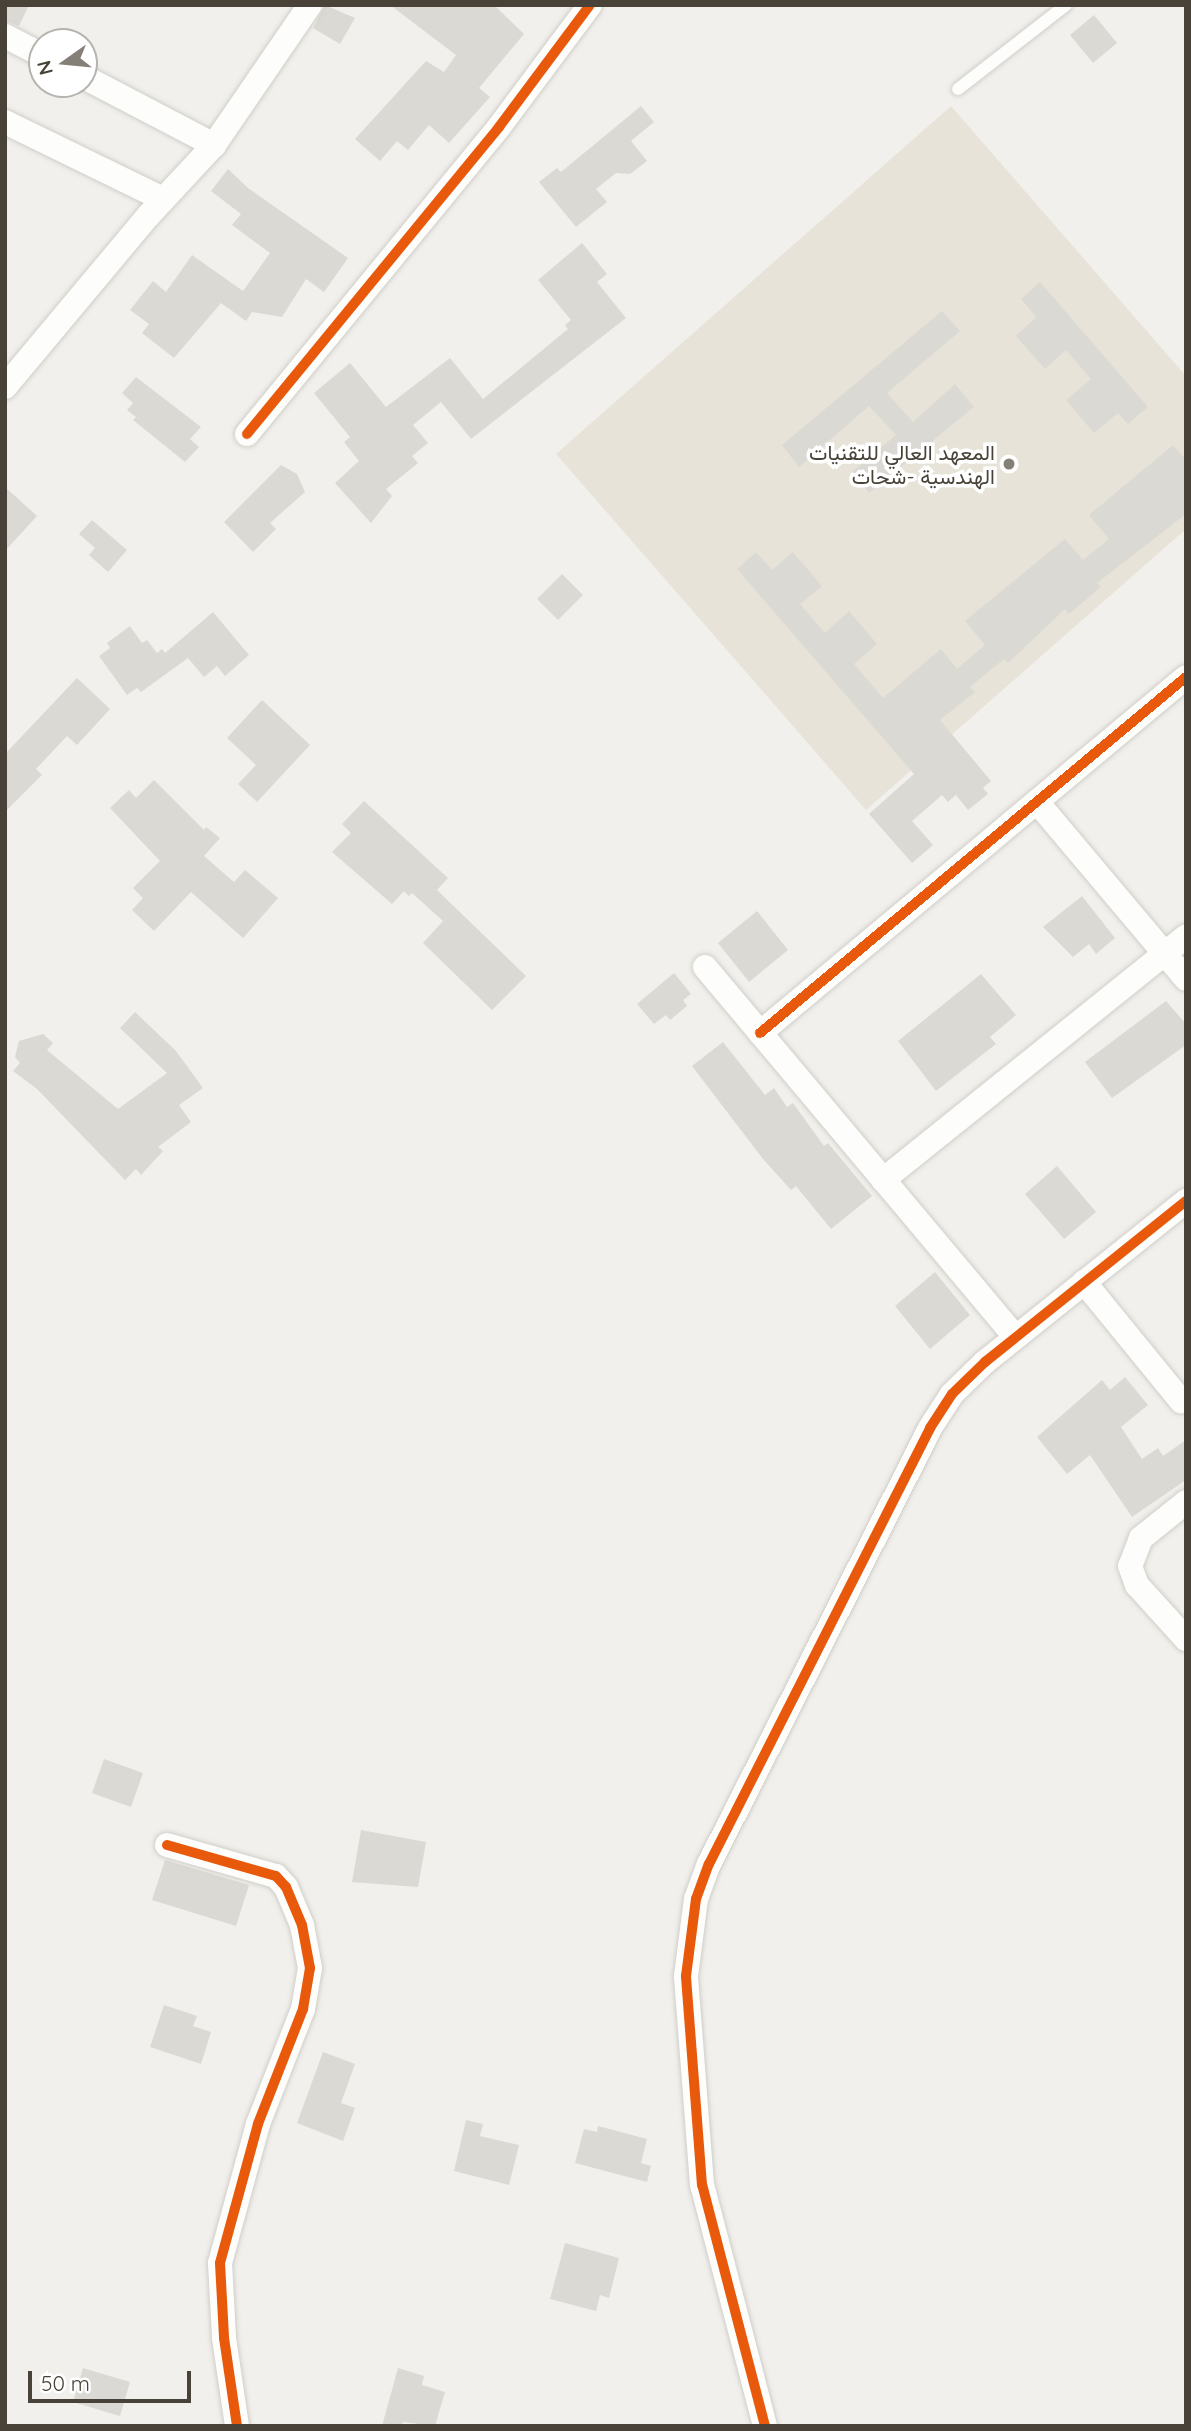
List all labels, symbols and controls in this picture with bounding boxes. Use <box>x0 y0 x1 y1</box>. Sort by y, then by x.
north arrow <box>28 28 98 98</box>
text: N <box>31 58 58 78</box>
place label: المعهد العالي للتقنيات الهندسية -شحات <box>809 439 995 489</box>
marker: المعهد العالي للتقنيات الهندسية -شحات <box>1001 456 1017 472</box>
scale bar <box>32 2358 194 2402</box>
text: 50 m <box>41 2370 90 2396</box>

